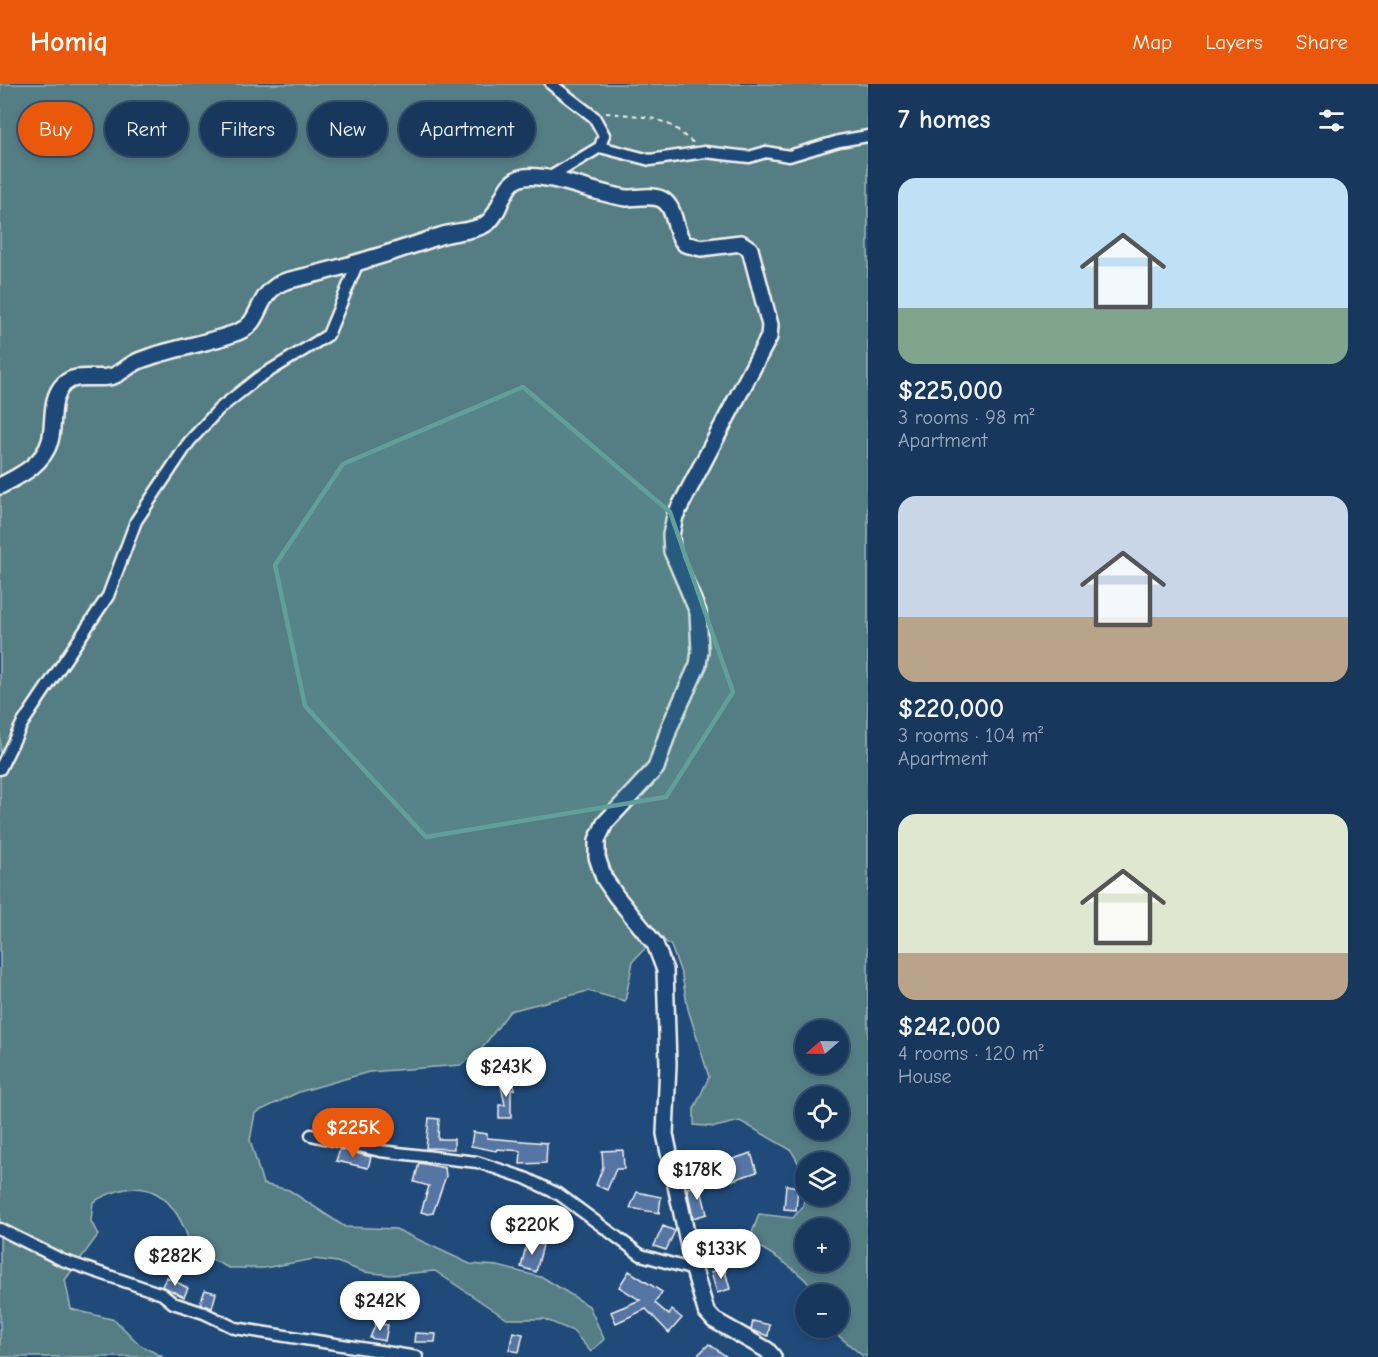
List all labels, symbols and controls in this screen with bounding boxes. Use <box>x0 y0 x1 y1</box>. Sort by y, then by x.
text: Homiq <box>30 26 108 58</box>
text: Map <box>1133 30 1172 54</box>
text: Layers <box>1205 30 1263 54</box>
text: Share <box>1296 30 1348 54</box>
chip: Buy <box>18 102 93 156</box>
chip: Rent <box>105 102 188 156</box>
chip: Filters <box>200 102 296 156</box>
chip: New <box>308 102 387 156</box>
chip: Apartment <box>399 102 535 156</box>
icon: filters <box>1315 104 1348 137</box>
text: 7 homes <box>898 105 991 135</box>
icon: home <box>1069 217 1177 325</box>
text: $225,000 <box>898 376 1003 406</box>
text: 3 rooms · 98 m² <box>898 406 1034 429</box>
text: Apartment <box>898 429 988 452</box>
icon: home <box>1069 535 1177 643</box>
text: $220,000 <box>898 694 1004 724</box>
text: 3 rooms · 104 m² <box>898 724 1043 747</box>
text: Apartment <box>898 747 988 770</box>
icon: home <box>1069 853 1177 961</box>
text: $242,000 <box>898 1012 1001 1042</box>
north arrow <box>795 1020 849 1074</box>
map controls <box>795 1020 849 1338</box>
text: 4 rooms · 120 m² <box>898 1042 1044 1065</box>
pin: $243K <box>464 1047 548 1098</box>
text: $243K <box>480 1055 532 1078</box>
text: House <box>898 1065 952 1088</box>
button: locate <box>795 1086 849 1140</box>
pin: $225K <box>311 1108 395 1159</box>
text: $225K <box>326 1116 380 1139</box>
pin: $178K <box>655 1150 739 1201</box>
button: layers <box>795 1152 849 1206</box>
text: $178K <box>672 1158 722 1181</box>
pin: $220K <box>490 1205 574 1256</box>
text: $220K <box>505 1213 559 1236</box>
button: + <box>795 1218 849 1272</box>
pin: $133K <box>679 1229 763 1280</box>
pin: $282K <box>133 1236 217 1287</box>
text: $133K <box>696 1237 746 1260</box>
text: $282K <box>148 1244 202 1267</box>
pin: $242K <box>338 1281 422 1332</box>
button: − <box>795 1284 849 1338</box>
text: $242K <box>354 1289 406 1312</box>

